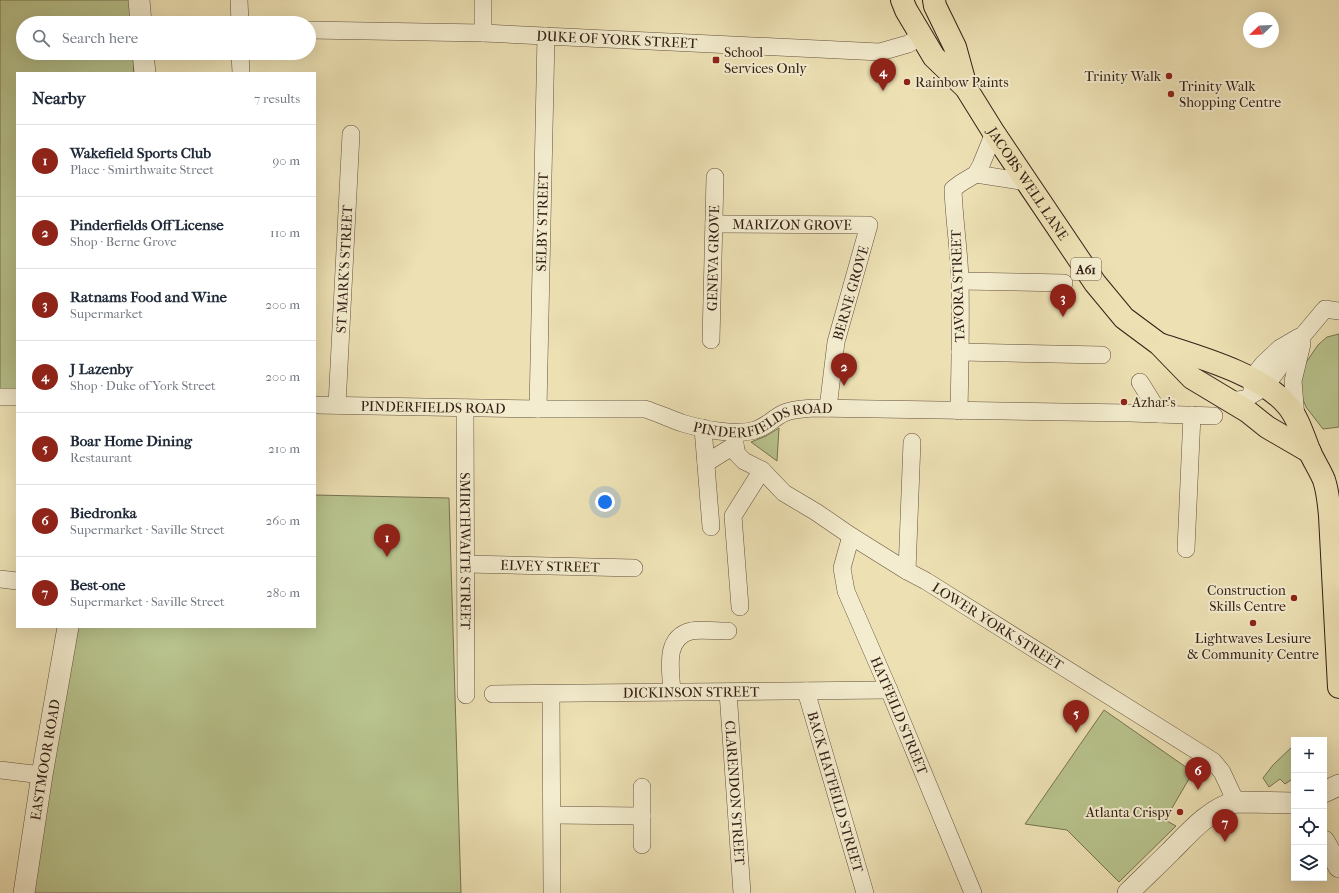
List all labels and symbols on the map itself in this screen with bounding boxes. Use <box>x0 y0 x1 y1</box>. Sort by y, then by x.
north arrow <box>1243 12 1279 48</box>
street label: DUKE OF YORK STREET <box>536 27 698 52</box>
place label: School Services Only <box>724 44 807 77</box>
marker: School Services Only <box>711 55 721 65</box>
pin: 4 <box>870 58 896 91</box>
place label: Trinity Walk <box>1084 68 1162 85</box>
marker: Trinity Walk <box>1164 71 1174 81</box>
place label: Rainbow Paints <box>915 74 1009 91</box>
marker: Rainbow Paints <box>902 77 912 87</box>
place label: Trinity Walk Shopping Centre <box>1179 78 1281 111</box>
marker: Trinity Walk Shopping Centre <box>1166 89 1176 99</box>
street label: JACOBS WELL LANE <box>983 123 1072 244</box>
street label: SELBY STREET <box>532 172 552 272</box>
street label: ST MARK'S STREET <box>332 204 356 334</box>
street label: GENEVA GROVE <box>703 204 723 311</box>
street label: MARIZON GROVE <box>732 216 852 233</box>
street label: TAVORA STREET <box>948 229 968 343</box>
street label: BERNE GROVE <box>829 243 873 342</box>
road number: A61 <box>1071 258 1101 280</box>
pin: 3 <box>1050 284 1076 317</box>
pin: 2 <box>831 353 857 386</box>
place label: Azhar's <box>1131 394 1176 411</box>
street label: PINDERFIELDS ROAD <box>360 397 506 417</box>
marker: Azhar's <box>1119 397 1129 407</box>
street label: PINDERFIELDS ROAD <box>692 399 833 441</box>
street label: SMIRTHWAITE STREET <box>457 472 474 630</box>
your location <box>595 492 615 512</box>
pin: 1 <box>374 524 400 557</box>
street label: ELVEY STREET <box>500 556 600 576</box>
street label: LOWER YORK STREET <box>929 579 1067 674</box>
place label: Construction Skills Centre <box>1207 582 1286 615</box>
marker: Construction Skills Centre <box>1289 593 1299 603</box>
marker: Lightwaves Lesiure & Community Centre <box>1248 618 1258 628</box>
place label: Lightwaves Lesiure & Community Centre <box>1187 630 1319 663</box>
street label: HATFEILD STREET <box>867 654 932 778</box>
street label: DICKINSON STREET <box>623 683 760 701</box>
street label: EASTMOOR ROAD <box>27 697 64 821</box>
pin: 5 <box>1063 700 1089 733</box>
street label: BACK HATFEILD STREET <box>804 709 867 875</box>
street label: CLARENDON STREET <box>721 720 749 866</box>
pin: 6 <box>1185 757 1211 790</box>
place label: Atlanta Crispy <box>1085 804 1173 821</box>
marker: Atlanta Crispy <box>1175 807 1185 817</box>
pin: 7 <box>1212 809 1238 842</box>

